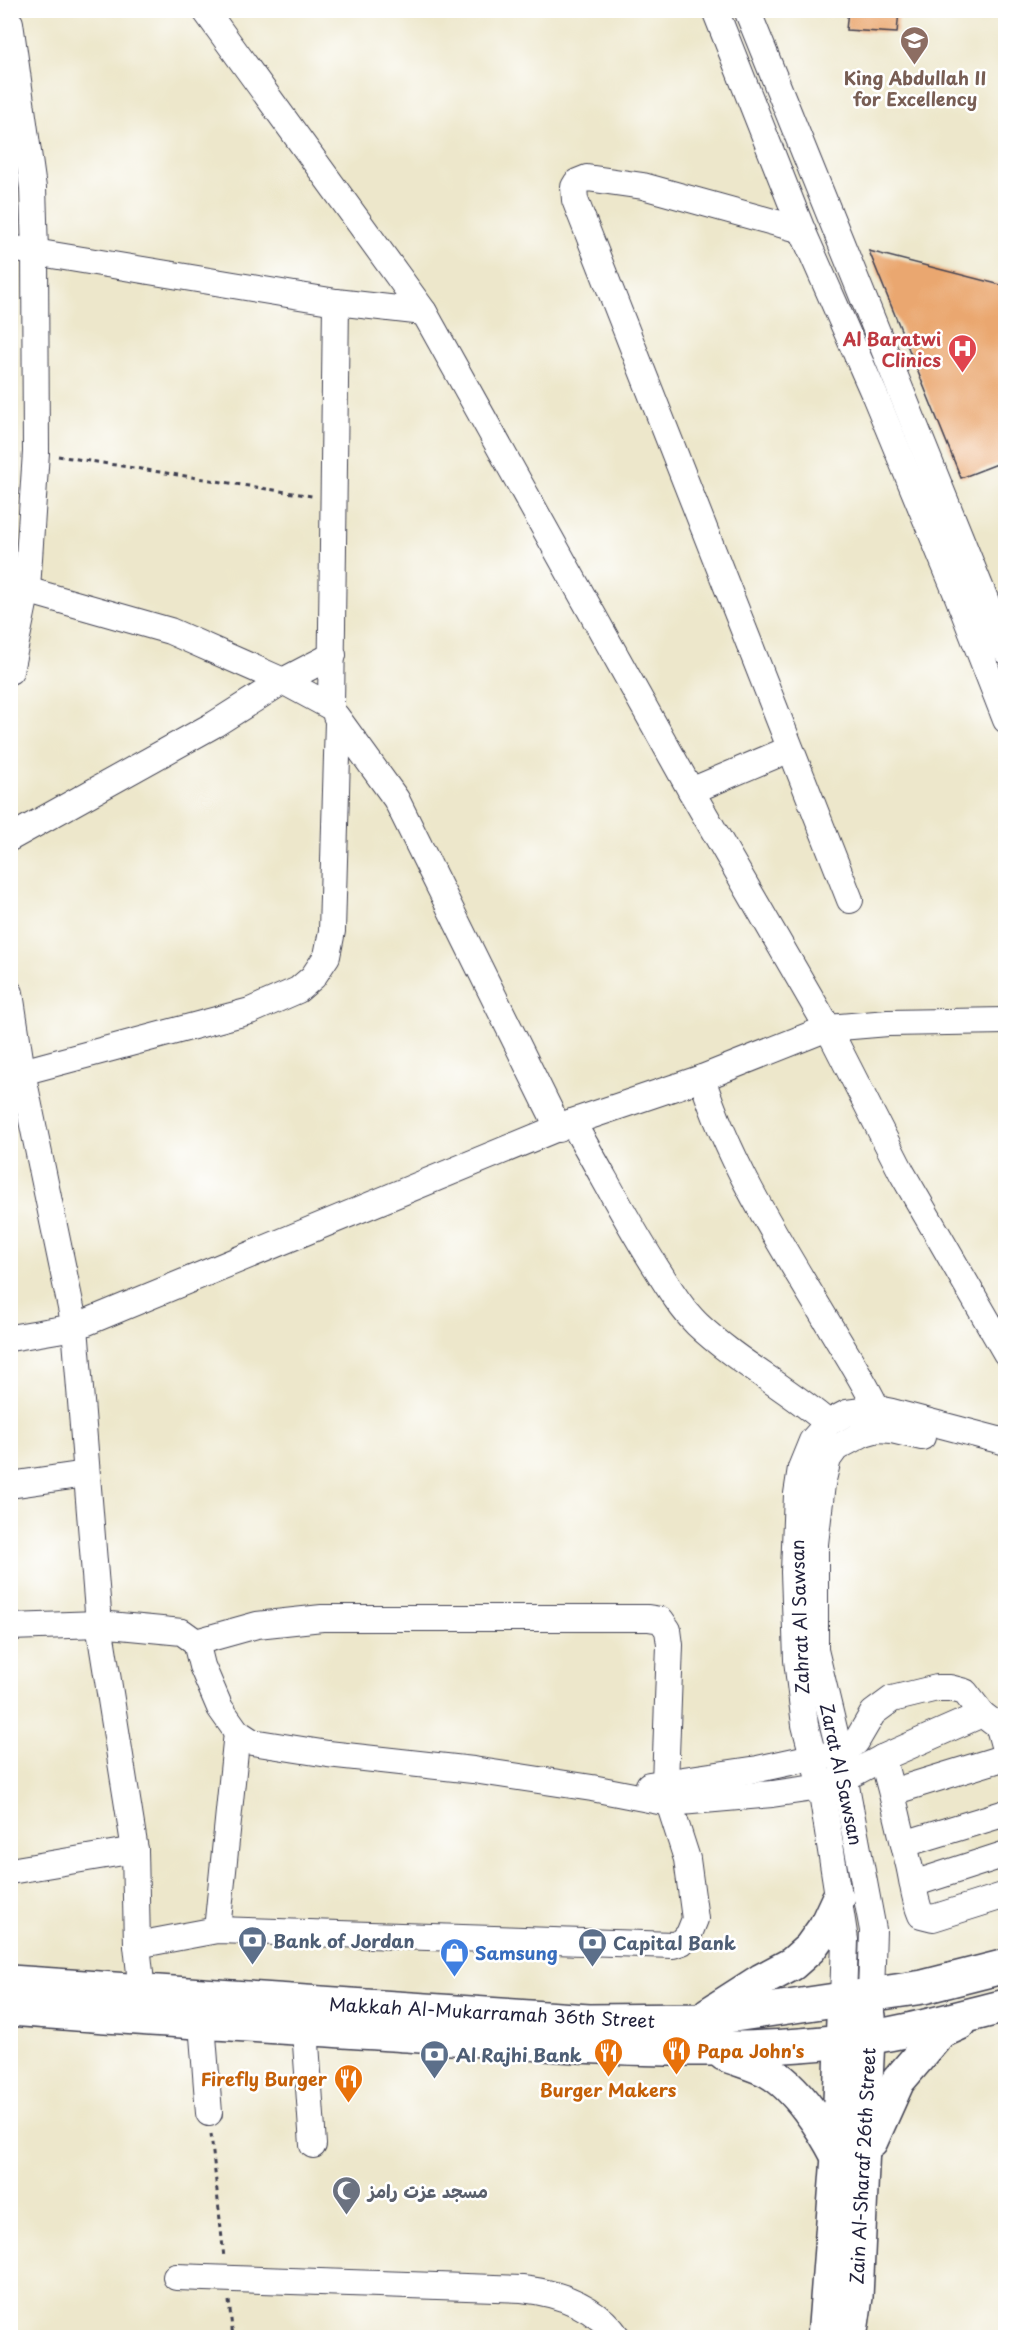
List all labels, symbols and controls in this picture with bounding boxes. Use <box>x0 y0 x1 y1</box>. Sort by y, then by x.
school or university icon: King Abdullah II for Excellency <box>899 24 931 66</box>
place label: King Abdullah II for Excellency <box>844 64 986 112</box>
place label: Al Baratwi Clinics <box>842 325 941 373</box>
hospital icon: Al Baratwi Clinics <box>946 332 978 374</box>
street label: Zahrat Al Sawsan <box>783 1539 815 1695</box>
street label: Zarat Al Sawsan <box>814 1700 870 1848</box>
bank icon: Bank of Jordan <box>236 1924 268 1966</box>
bank icon: Capital Bank <box>576 1926 608 1968</box>
place label: Bank of Jordan <box>273 1927 415 1954</box>
place label: Capital Bank <box>613 1929 736 1956</box>
shop icon: Samsung <box>438 1936 470 1978</box>
place label: Samsung <box>475 1939 558 1966</box>
street label: Makkah Al-Mukarramah 36th Street <box>328 1990 656 2034</box>
restaurant icon: Papa John's <box>660 2034 692 2076</box>
restaurant icon: Burger Makers <box>592 2036 624 2078</box>
place label: Papa John's <box>697 2037 805 2064</box>
bank icon: Al Rajhi Bank <box>419 2038 451 2080</box>
place label: Al Rajhi Bank <box>456 2041 582 2068</box>
street label: Zain Al-Sharaf 26th Street <box>842 2047 882 2285</box>
restaurant icon: Firefly Burger <box>332 2062 364 2104</box>
place label: Firefly Burger <box>201 2065 328 2092</box>
place label: Burger Makers <box>540 2076 677 2103</box>
mosque icon: مسجد عزت رامز <box>331 2174 363 2216</box>
place label: مسجد عزت رامز <box>366 2177 488 2204</box>

